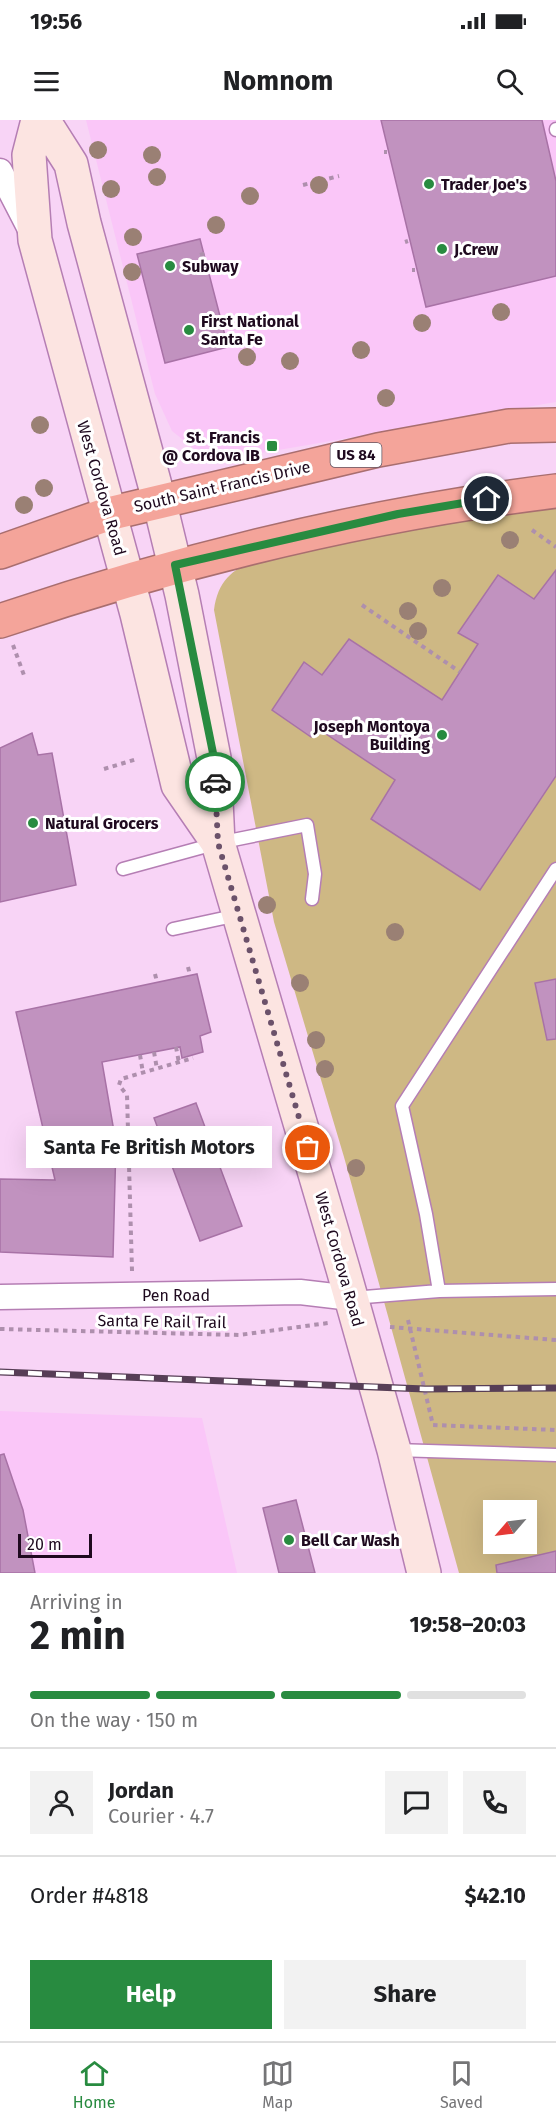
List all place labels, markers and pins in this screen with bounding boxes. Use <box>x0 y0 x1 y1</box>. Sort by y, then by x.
place label: Trader Joe's <box>441 175 527 194</box>
marker: Trader Joe's <box>422 177 436 191</box>
place label: J.Crew <box>453 240 498 259</box>
marker: J.Crew <box>435 242 449 256</box>
place label: Subway <box>182 257 239 276</box>
marker: Subway <box>163 259 177 273</box>
place label: First National Santa Fe <box>201 312 299 349</box>
marker: First National Santa Fe <box>182 323 196 337</box>
place label: St. Francis @ Cordova IB <box>162 428 260 465</box>
marker: St. Francis @ Cordova IB <box>265 439 279 453</box>
pin <box>461 473 512 524</box>
place label: Joseph Montoya Building <box>312 717 430 754</box>
marker: Joseph Montoya Building <box>435 728 449 742</box>
place label: Natural Grocers <box>45 814 159 833</box>
marker: Natural Grocers <box>26 816 40 830</box>
pin <box>282 1122 333 1173</box>
callout: Santa Fe British Motors <box>26 1127 272 1169</box>
place label: Bell Car Wash <box>301 1531 400 1550</box>
marker: Bell Car Wash <box>282 1533 296 1547</box>

